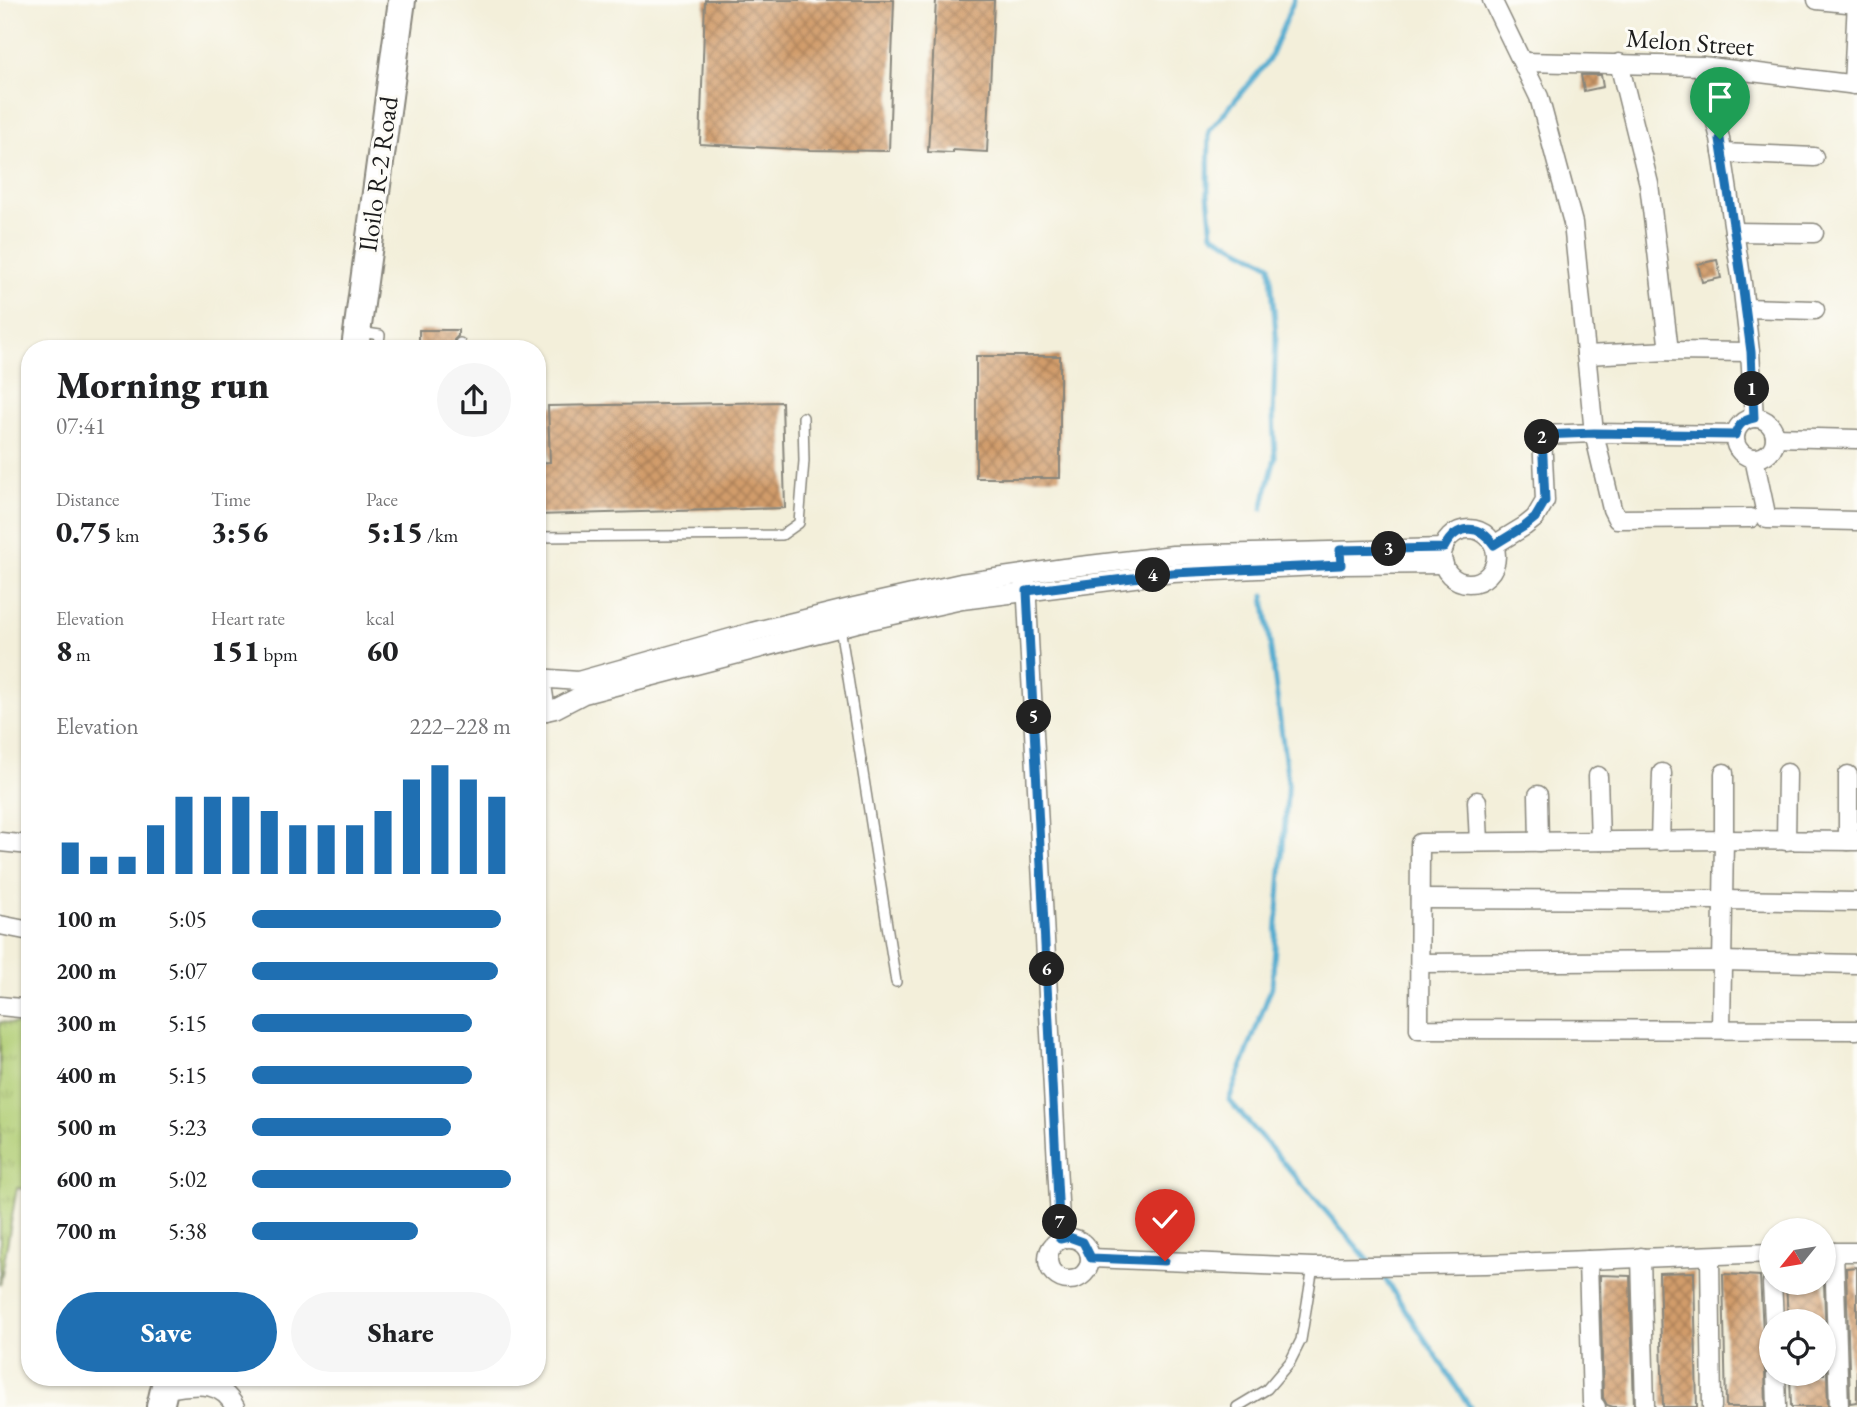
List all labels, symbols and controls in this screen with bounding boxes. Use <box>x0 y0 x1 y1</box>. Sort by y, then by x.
street label: Melon Street <box>1625 21 1755 63</box>
pin <box>1690 67 1750 139</box>
icon: arrive <box>1701 78 1739 116</box>
street label: Iloilo R-2 Road <box>350 93 406 254</box>
text: Morning run <box>56 360 269 409</box>
button: share <box>437 363 511 437</box>
pin: 1 <box>1734 372 1770 406</box>
text: 1 <box>1746 376 1757 401</box>
text: 07:41 <box>56 411 106 441</box>
pin: 2 <box>1524 420 1560 454</box>
text: 2 <box>1536 424 1547 449</box>
text: Distance <box>56 487 119 512</box>
text: Time <box>211 487 251 512</box>
text: Pace <box>366 487 398 512</box>
text: 0.75 <box>56 512 112 551</box>
text: 3:56 <box>211 512 268 551</box>
text: 5:15 <box>366 512 423 551</box>
text: km <box>112 523 140 548</box>
text: /km <box>423 523 458 548</box>
pin: 3 <box>1372 532 1406 566</box>
text: 3 <box>1383 536 1394 561</box>
pin: 4 <box>1136 558 1170 592</box>
text: 4 <box>1147 562 1158 587</box>
text: Elevation <box>56 606 124 631</box>
text: Heart rate <box>211 606 285 631</box>
text: kcal <box>366 606 395 631</box>
text: 8 <box>56 631 72 670</box>
text: 151 <box>211 631 260 670</box>
text: 60 <box>366 631 398 670</box>
text: m <box>72 642 91 667</box>
text: bpm <box>260 642 298 667</box>
pin: 5 <box>1016 700 1052 734</box>
text: 5 <box>1028 704 1039 729</box>
text: Elevation <box>56 711 139 741</box>
text: 222–228 m <box>410 711 511 741</box>
text: 100 m <box>56 904 117 934</box>
text: 5:05 <box>168 904 207 934</box>
pin: 6 <box>1030 951 1064 986</box>
text: 200 m <box>56 956 117 986</box>
text: 5:07 <box>168 956 207 986</box>
text: 6 <box>1041 956 1052 981</box>
text: 300 m <box>56 1008 117 1038</box>
text: 5:15 <box>168 1008 207 1038</box>
text: 400 m <box>56 1060 117 1090</box>
text: 5:15 <box>168 1060 207 1090</box>
text: 500 m <box>56 1112 117 1142</box>
text: 5:23 <box>168 1112 207 1142</box>
text: 600 m <box>56 1164 117 1194</box>
text: 5:02 <box>168 1164 207 1194</box>
pin <box>1135 1189 1195 1261</box>
icon: check <box>1146 1200 1184 1238</box>
pin: 7 <box>1042 1204 1078 1240</box>
text: 7 <box>1054 1209 1065 1234</box>
text: 700 m <box>56 1216 117 1246</box>
text: 5:38 <box>168 1216 207 1246</box>
north arrow <box>1759 1218 1836 1295</box>
map controls <box>1759 1218 1836 1386</box>
button: Save <box>56 1292 277 1372</box>
button: Share <box>291 1292 511 1372</box>
button: locate <box>1759 1309 1836 1386</box>

